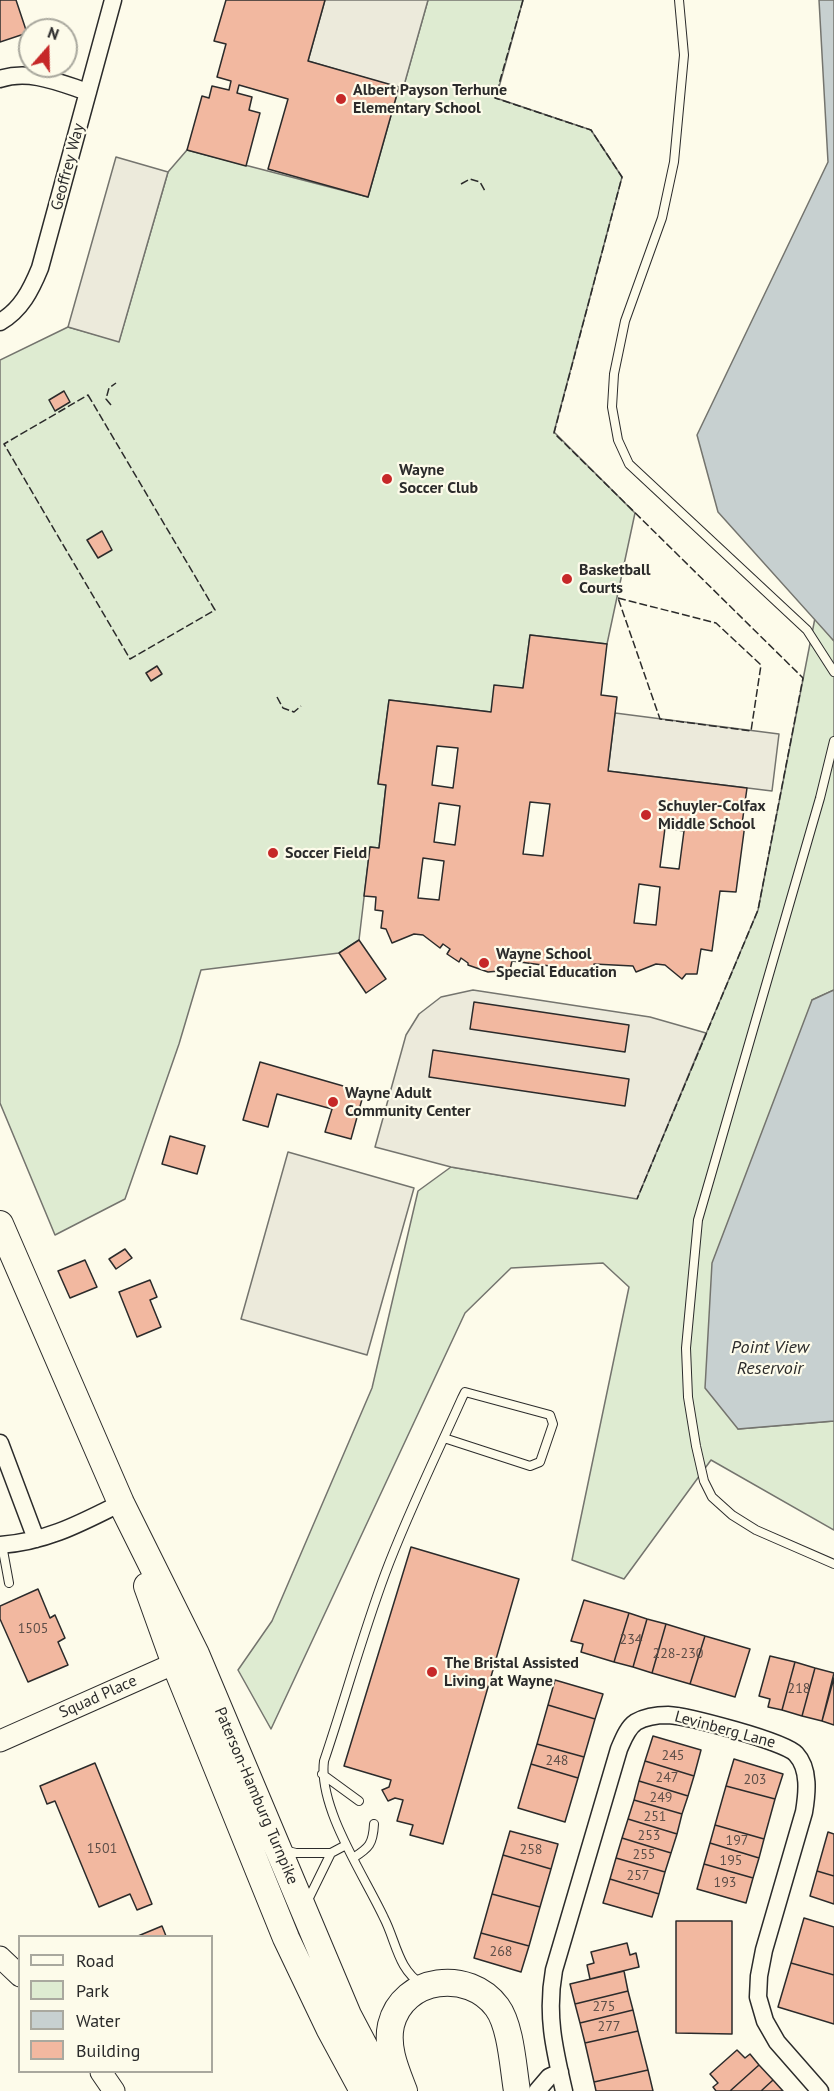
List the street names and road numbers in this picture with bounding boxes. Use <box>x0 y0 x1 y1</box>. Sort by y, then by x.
street label: Geoffrey Way <box>47 121 89 213</box>
street label: Squad Place <box>56 1671 140 1723</box>
street label: Paterson-Hamburg Turnpike <box>210 1704 302 1888</box>
street label: Levinberg Lane <box>672 1707 778 1753</box>

